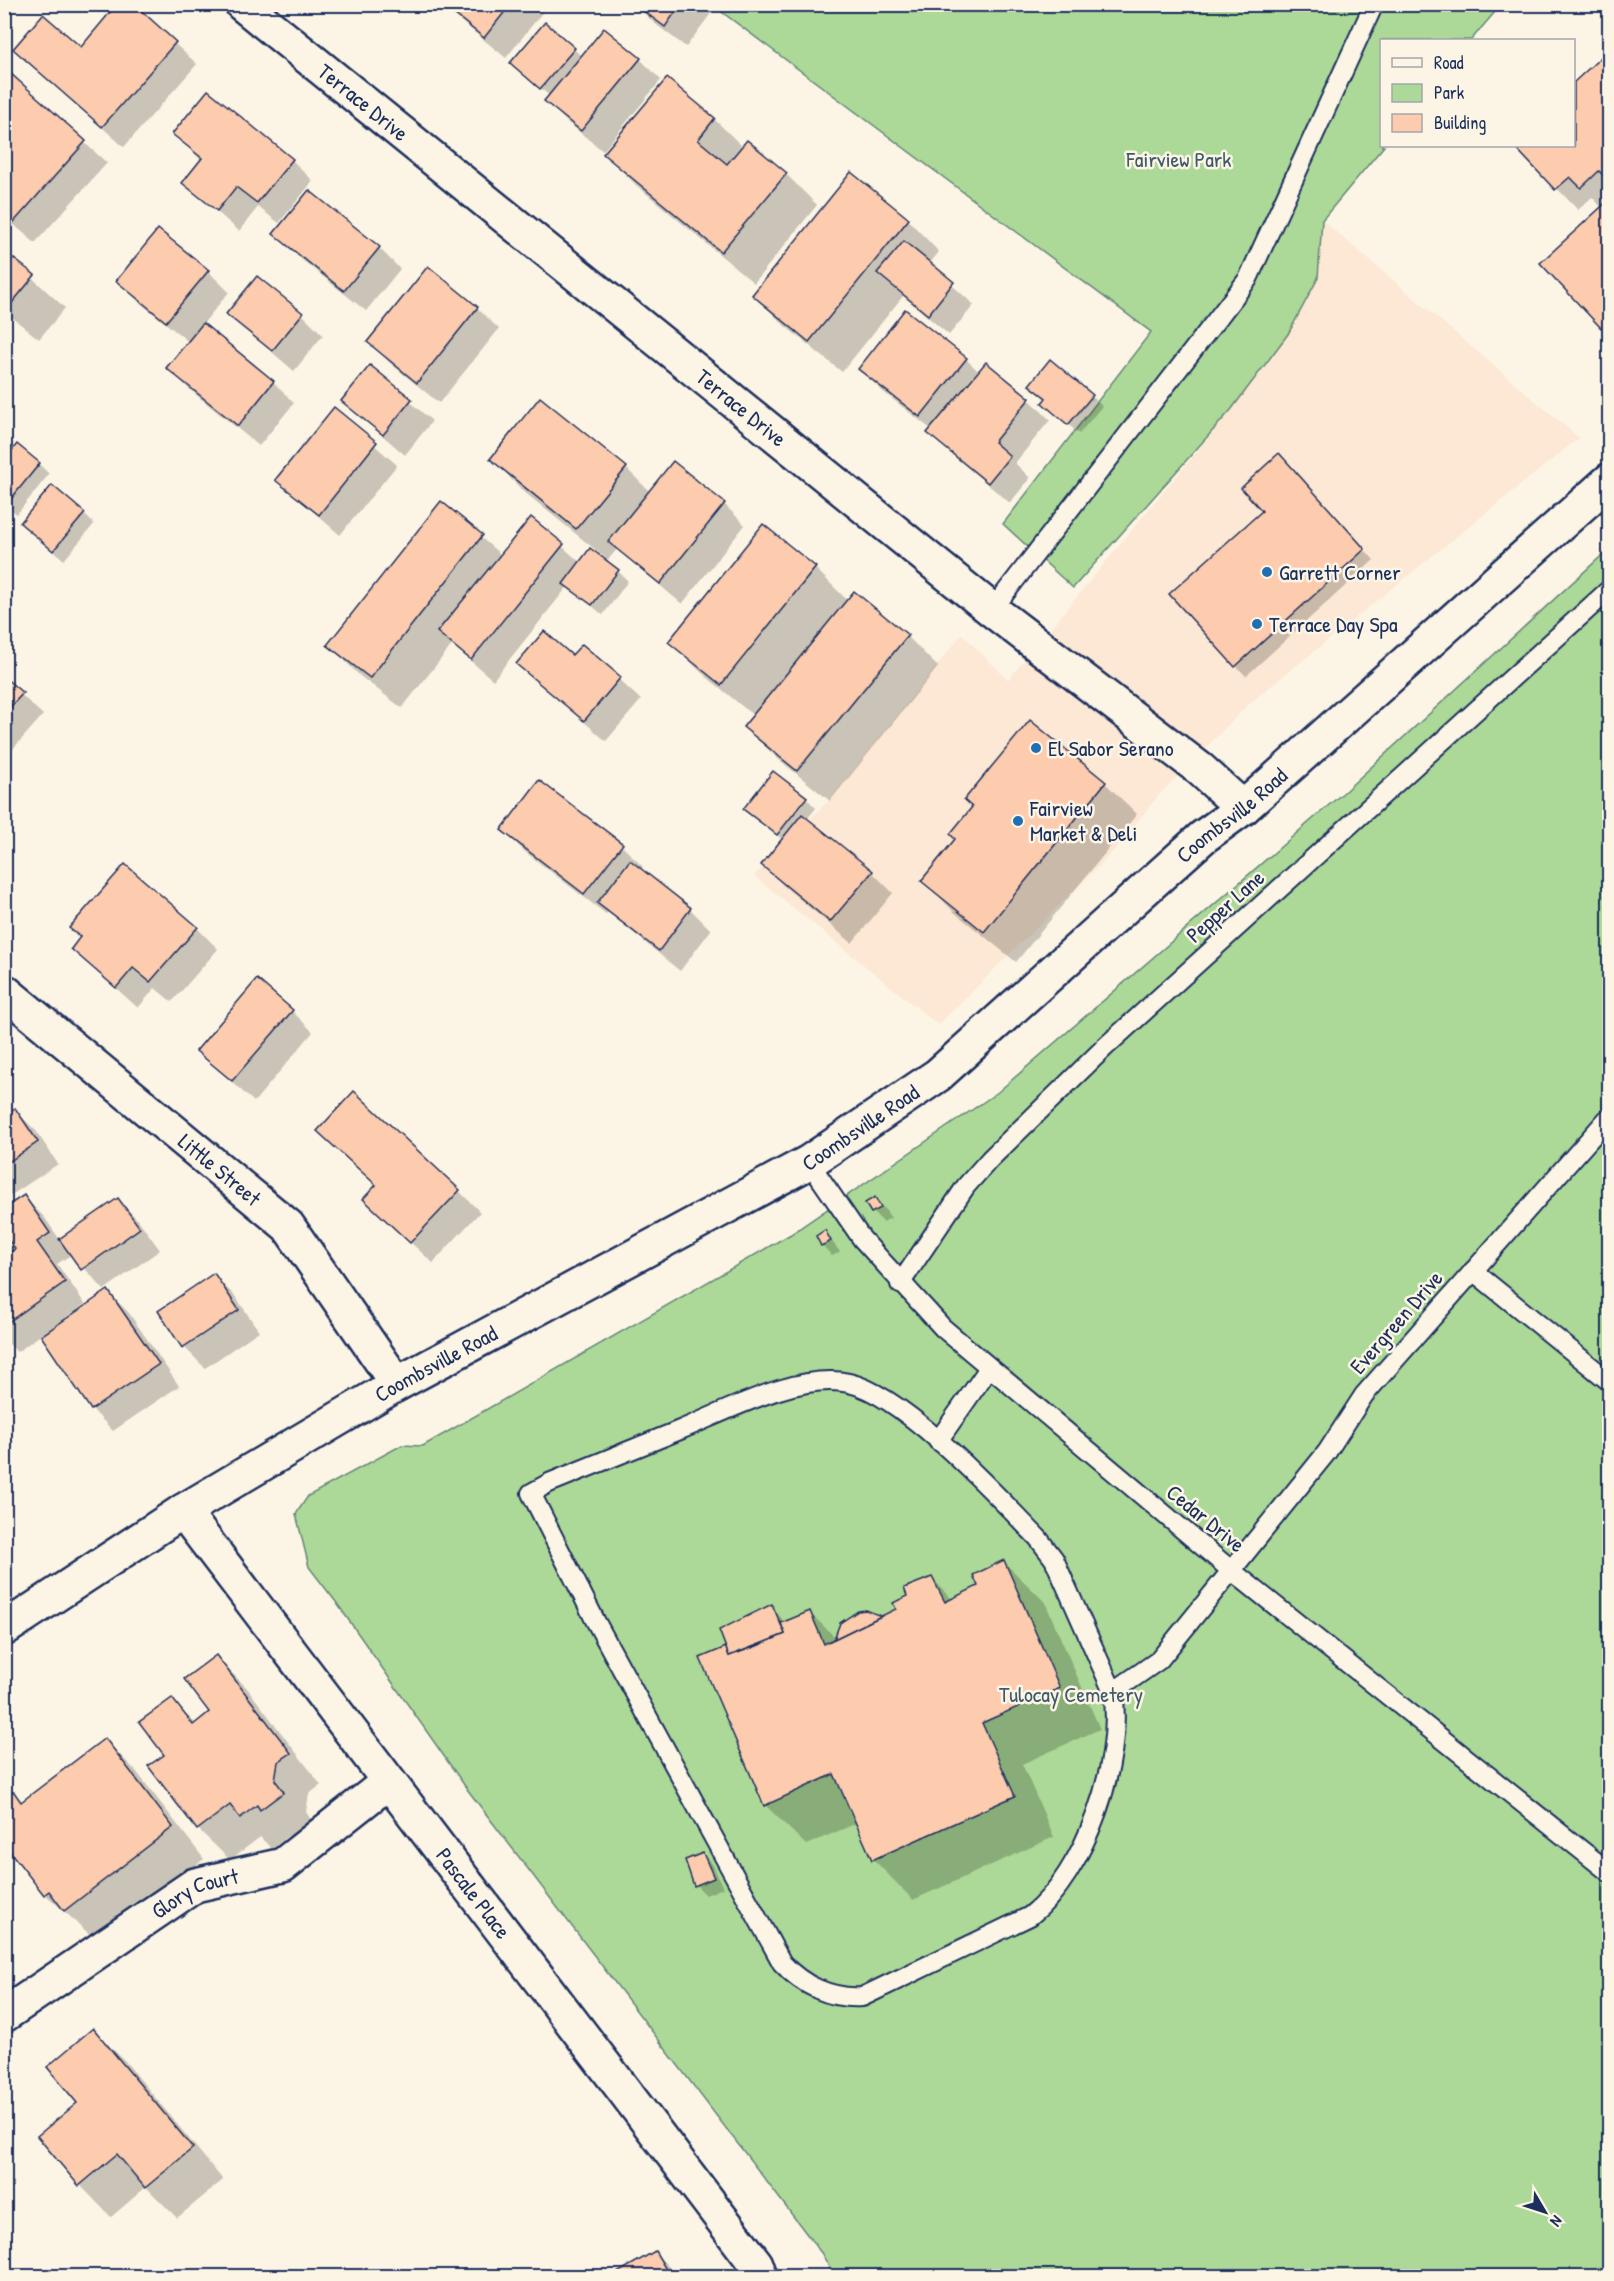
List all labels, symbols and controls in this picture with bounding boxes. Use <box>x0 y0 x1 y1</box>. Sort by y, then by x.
legend <box>1380 39 1575 147</box>
text: Road <box>1434 50 1464 75</box>
street label: Terrace Drive <box>312 56 415 148</box>
text: Park <box>1434 80 1465 105</box>
text: Building <box>1434 110 1486 135</box>
park label: Fairview Park <box>1126 144 1231 174</box>
street label: Terrace Drive <box>690 362 793 453</box>
place label: Garrett Corner <box>1279 557 1401 587</box>
marker: Garrett Corner <box>1260 565 1274 579</box>
place label: Terrace Day Spa <box>1269 609 1398 639</box>
marker: Terrace Day Spa <box>1250 617 1264 631</box>
place label: El Sabor Serano <box>1048 733 1174 763</box>
marker: El Sabor Serano <box>1029 741 1043 755</box>
street label: Coombsville Road <box>1169 760 1294 869</box>
place label: Fairview Market & Deli <box>1029 793 1137 848</box>
marker: Fairview Market & Deli <box>1011 814 1025 828</box>
street label: Pepper Lane <box>1179 863 1271 949</box>
street label: Coombsville Road <box>796 1077 925 1178</box>
street label: Little Street <box>172 1126 268 1213</box>
street label: Evergreen Drive <box>1343 1264 1449 1380</box>
street label: Coombsville Road <box>369 1318 503 1409</box>
street label: Cedar Drive <box>1160 1477 1252 1559</box>
park label: Tulocay Cemetery <box>999 1679 1143 1709</box>
street label: Pascale Place <box>429 1841 518 1945</box>
street label: Glory Court <box>145 1861 242 1926</box>
north arrow <box>1515 2182 1575 2242</box>
text: N <box>1545 2211 1568 2232</box>

